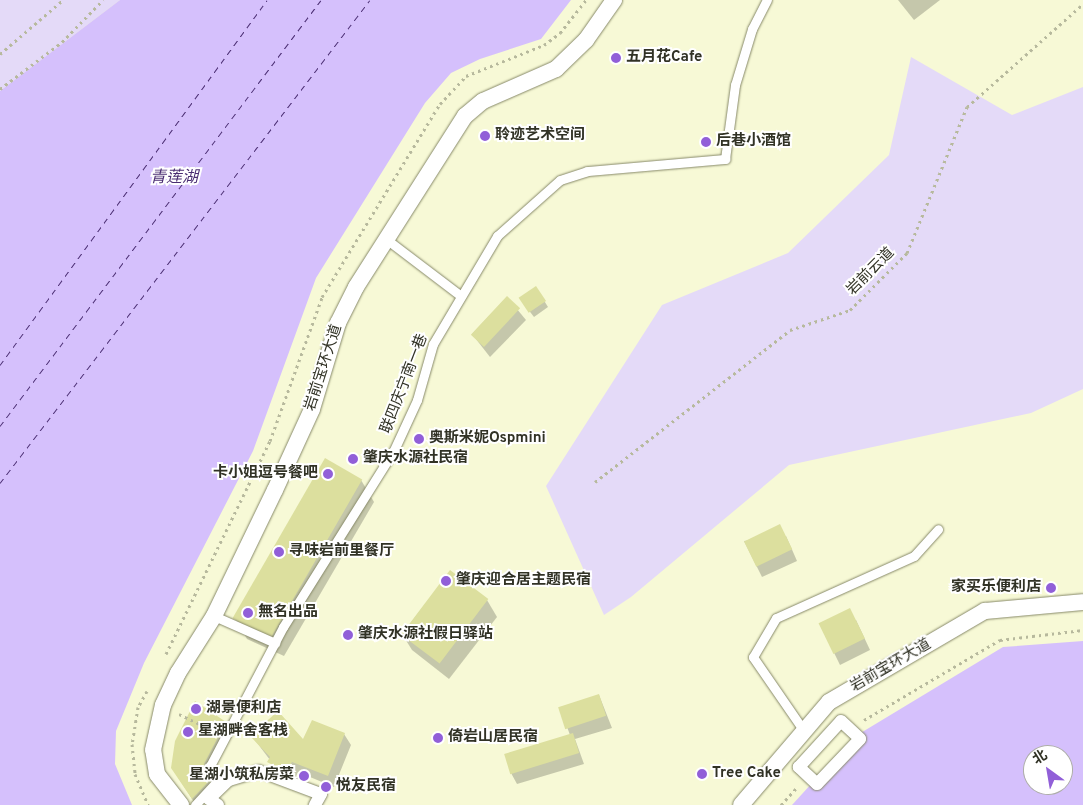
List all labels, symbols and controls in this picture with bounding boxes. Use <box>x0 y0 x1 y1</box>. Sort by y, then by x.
place label: 五月花Cafe <box>626 49 702 67</box>
marker: 五月花Cafe <box>610 52 622 64</box>
place label: 聆迹艺术空间 <box>495 127 585 145</box>
marker: 聆迹艺术空间 <box>479 130 491 142</box>
place label: 后巷小酒馆 <box>716 133 791 151</box>
marker: 后巷小酒馆 <box>700 136 712 148</box>
water label: 青莲湖 <box>150 168 198 188</box>
street label: 岩前云道 <box>843 244 899 300</box>
street label: 岩前宝环大道 <box>302 322 346 414</box>
street label: 联四庆宁南一巷 <box>378 332 432 436</box>
place label: 奥斯米妮Ospmini <box>429 430 546 448</box>
marker: 奥斯米妮Ospmini <box>413 433 425 445</box>
place label: 肇庆水源社民宿 <box>363 450 468 468</box>
marker: 肇庆水源社民宿 <box>347 453 359 465</box>
place label: 卡小姐逗号餐吧 <box>213 465 318 483</box>
marker: 卡小姐逗号餐吧 <box>322 468 334 480</box>
place label: 寻味·岩前里餐厅 <box>289 543 394 561</box>
marker: 寻味·岩前里餐厅 <box>273 546 285 558</box>
place label: 肇庆迎合居主题民宿 <box>456 572 591 590</box>
marker: 肇庆迎合居主题民宿 <box>440 575 452 587</box>
place label: 家买乐便利店 <box>951 579 1041 597</box>
marker: 家买乐便利店 <box>1045 582 1057 594</box>
place label: 無名出品 <box>258 604 318 622</box>
marker: 無名出品 <box>242 607 254 619</box>
place label: 肇庆水源社假日驿站 <box>358 626 493 644</box>
marker: 肇庆水源社假日驿站 <box>342 629 354 641</box>
street label: 岩前宝环大道 <box>848 636 934 696</box>
place label: 湖景便利店 <box>206 700 281 718</box>
marker: 湖景便利店 <box>190 703 202 715</box>
place label: 星湖畔舍客栈 <box>198 723 288 741</box>
marker: 星湖畔舍客栈 <box>182 726 194 738</box>
place label: 倚岩山居民宿 <box>448 729 538 747</box>
marker: 倚岩山居民宿 <box>432 732 444 744</box>
north arrow <box>1023 745 1073 795</box>
text: 北 <box>1030 747 1051 769</box>
place label: Tree Cake <box>712 765 781 783</box>
place label: 星湖小筑私房菜 <box>189 767 294 785</box>
marker: Tree Cake <box>696 768 708 780</box>
marker: 星湖小筑私房菜 <box>298 770 310 782</box>
place label: 悦友民宿 <box>336 778 396 796</box>
marker: 悦友民宿 <box>320 781 332 793</box>

